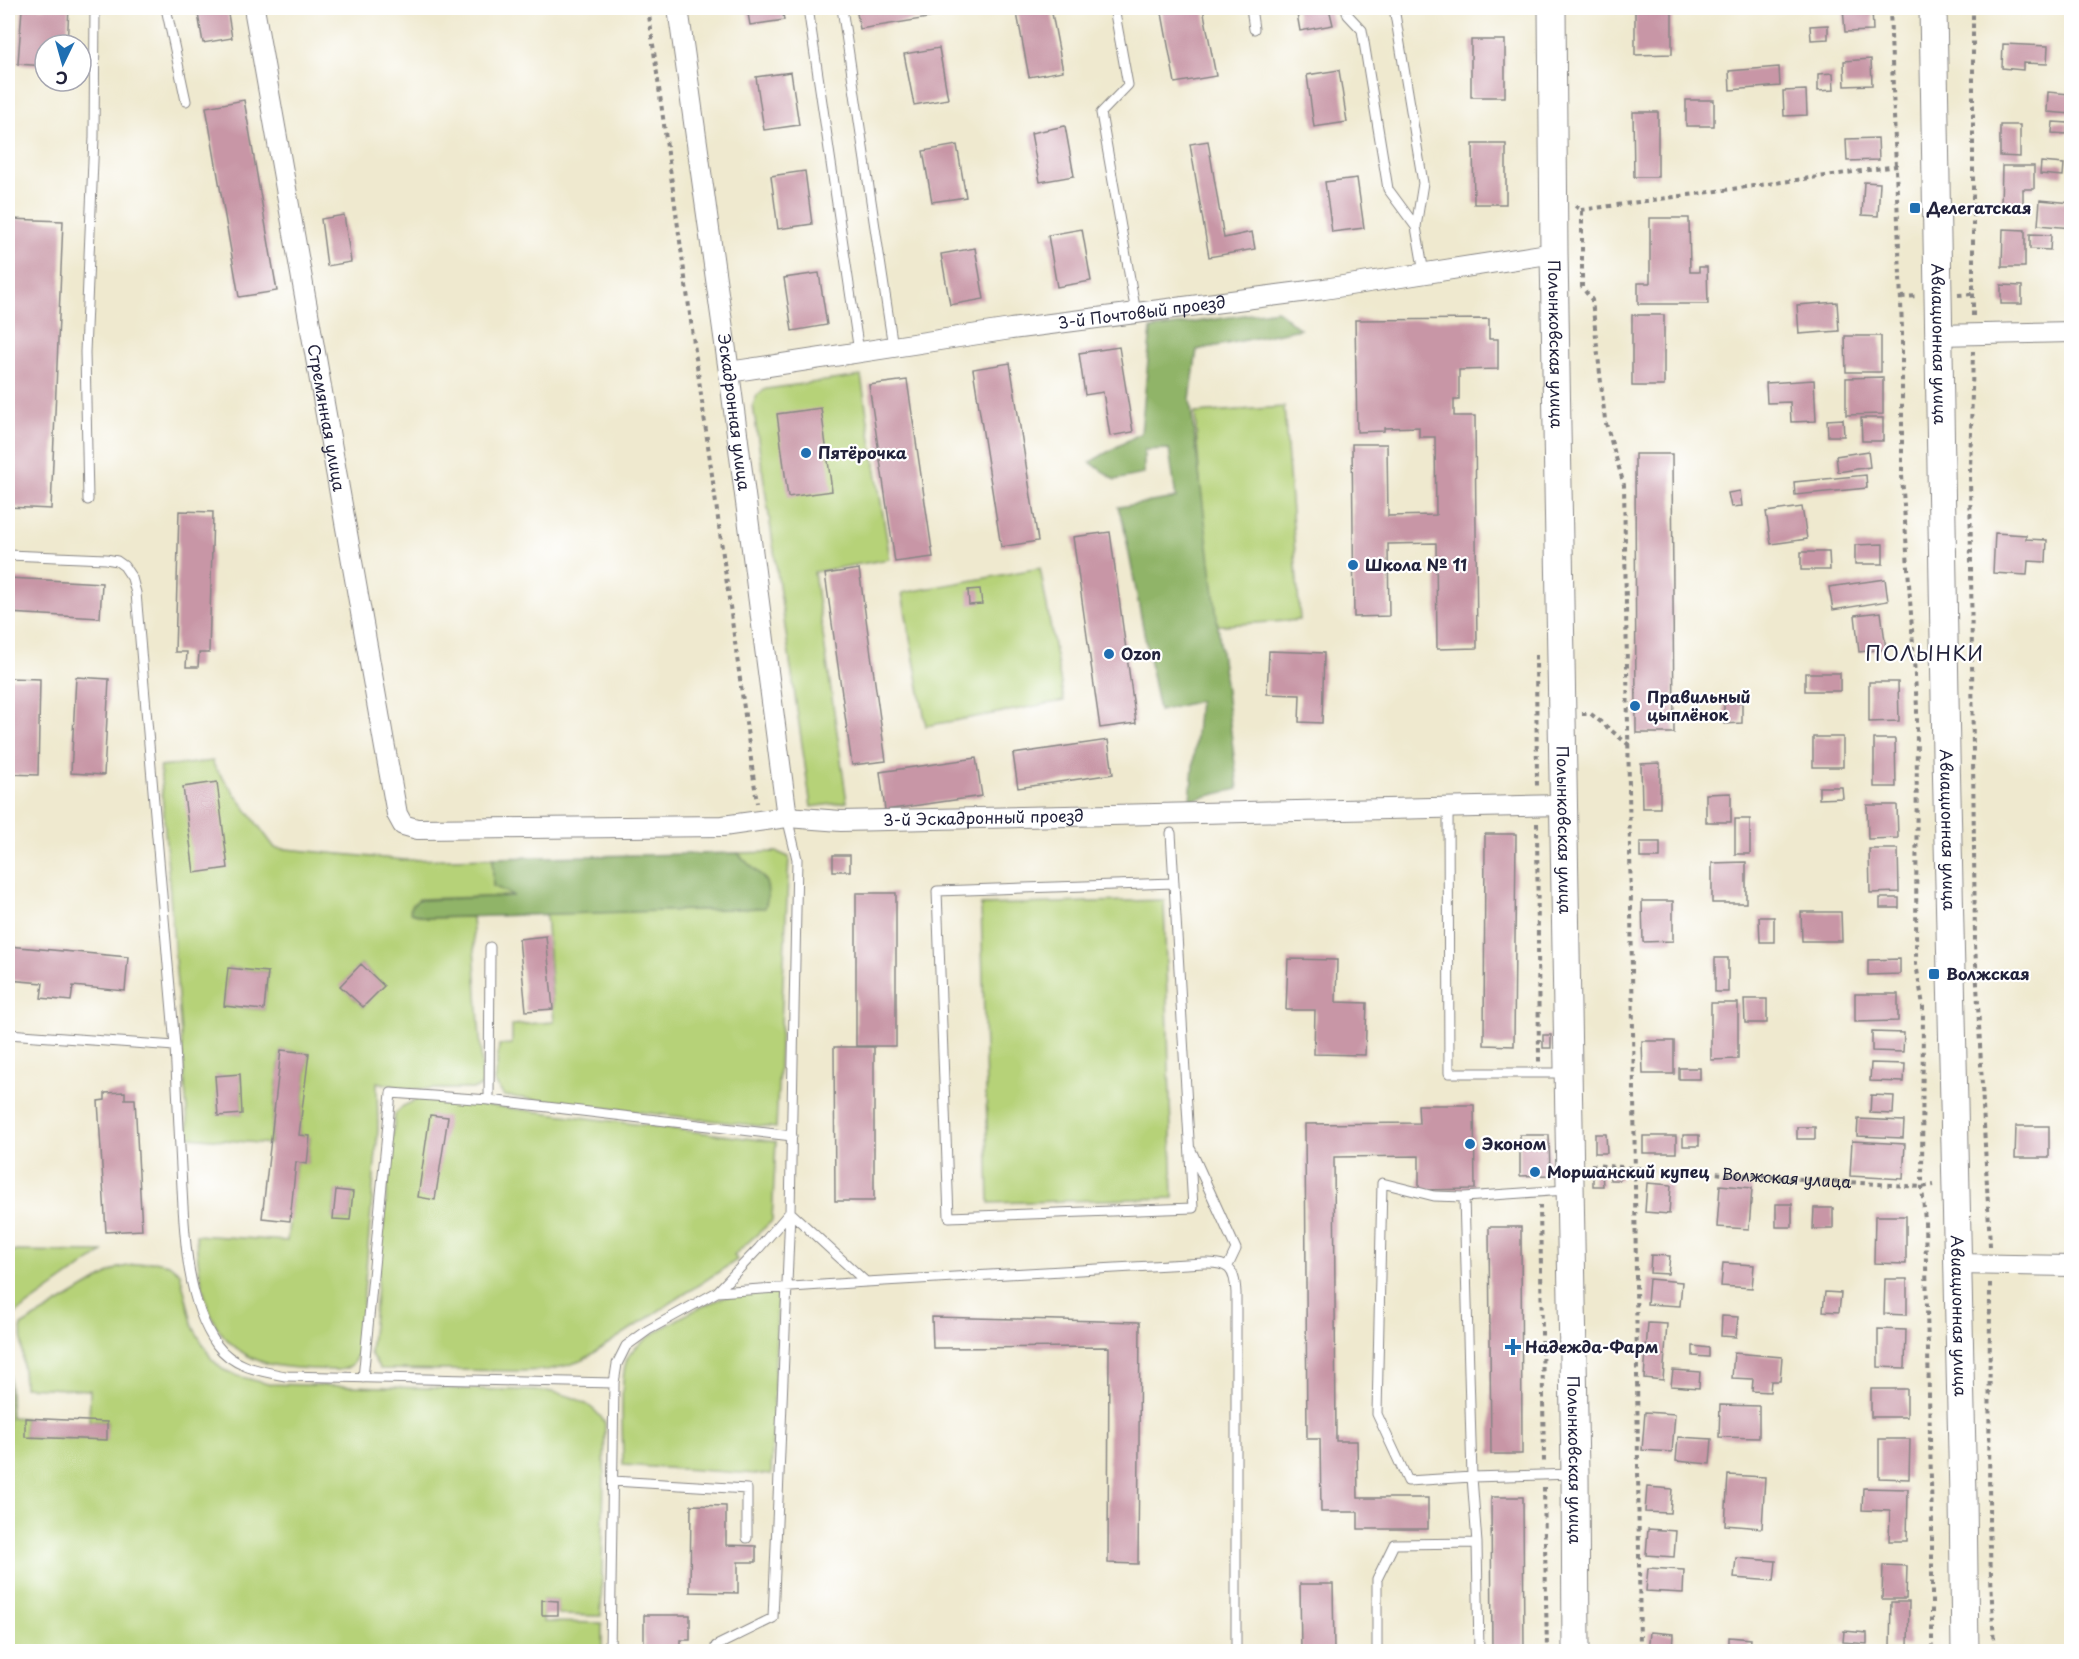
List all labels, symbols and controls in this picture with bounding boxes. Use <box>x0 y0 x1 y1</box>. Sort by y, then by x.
north arrow <box>33 33 93 93</box>
text: С <box>55 66 69 91</box>
place label: Делегатская <box>1926 195 2031 219</box>
marker: Делегатская <box>1908 201 1922 215</box>
street label: Полынковская улица <box>1543 260 1570 428</box>
street label: Авиационная улица <box>1926 263 1953 425</box>
street label: 3-й Почтовый проезд <box>1056 289 1227 334</box>
street label: Эскадронная улица <box>713 332 757 492</box>
street label: Стремянная улица <box>303 342 352 493</box>
place label: Пятёрочка <box>818 440 907 464</box>
marker: Пятёрочка <box>799 446 813 460</box>
place label: Школа № 11 <box>1365 552 1467 576</box>
marker: Школа № 11 <box>1346 558 1360 572</box>
district label: ПОЛЫНКИ <box>1865 638 1985 668</box>
place label: Ozon <box>1121 641 1161 665</box>
marker: Ozon <box>1102 647 1116 661</box>
place label: Правильный цыплёнок <box>1647 684 1751 726</box>
marker: Правильный цыплёнок <box>1628 699 1642 713</box>
street label: Полынковская улица <box>1551 746 1578 914</box>
street label: Авиационная улица <box>1935 749 1963 911</box>
street label: 3-й Эскадронный проезд <box>883 803 1084 831</box>
place label: Волжская <box>1946 961 2030 985</box>
marker: Волжская <box>1927 967 1941 981</box>
place label: Эконом <box>1482 1131 1546 1155</box>
marker: Эконом <box>1463 1137 1477 1151</box>
place label: Моршанский купец <box>1547 1159 1709 1183</box>
street label: Волжская улица <box>1721 1161 1852 1193</box>
marker: Моршанский купец <box>1528 1165 1542 1179</box>
street label: Авиационная улица <box>1946 1235 1974 1397</box>
place label: Надежда-Фарм <box>1525 1334 1658 1358</box>
marker: Надежда-Фарм <box>1506 1340 1520 1354</box>
street label: Полынковская улица <box>1562 1375 1588 1544</box>

